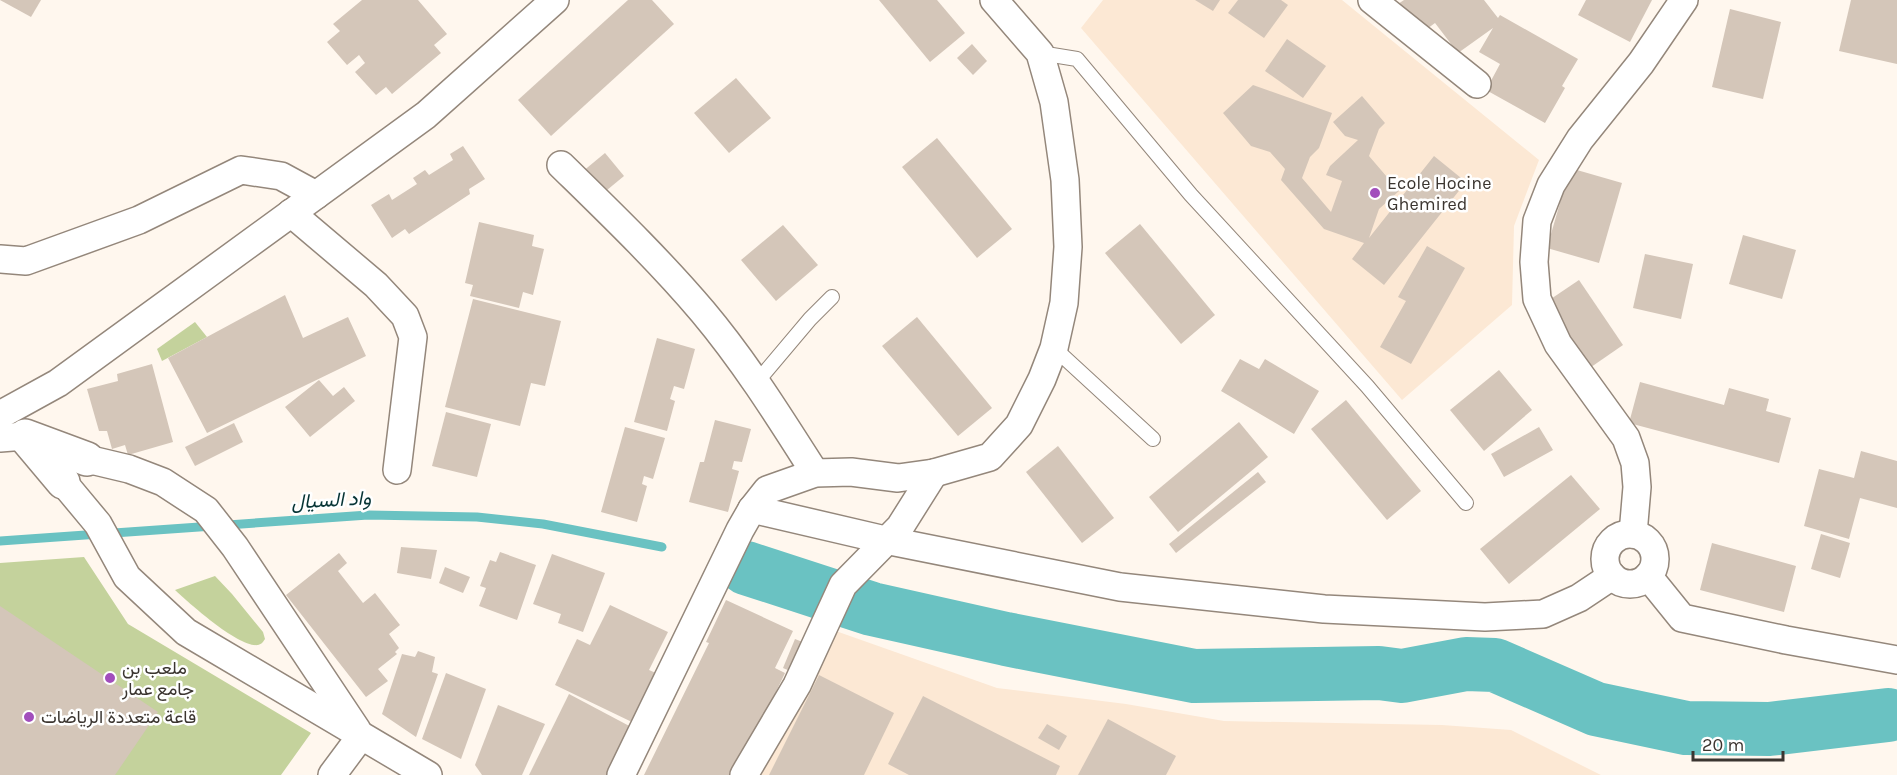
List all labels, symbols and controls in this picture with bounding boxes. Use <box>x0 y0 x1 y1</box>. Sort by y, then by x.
place label: Ecole Hocine Ghemired <box>1387 172 1491 215</box>
marker: Ecole Hocine Ghemired <box>1368 186 1382 200</box>
water label: واد السيال <box>290 486 372 515</box>
place label: ملعب بن جامع عمار <box>121 657 194 701</box>
marker: ملعب بن جامع عمار <box>103 671 117 685</box>
place label: قاعة متعددة الرياضات <box>41 706 196 728</box>
marker: قاعة متعددة الرياضات <box>22 710 36 724</box>
scale bar <box>1693 724 1783 762</box>
text: 20 m <box>1702 734 1744 756</box>

